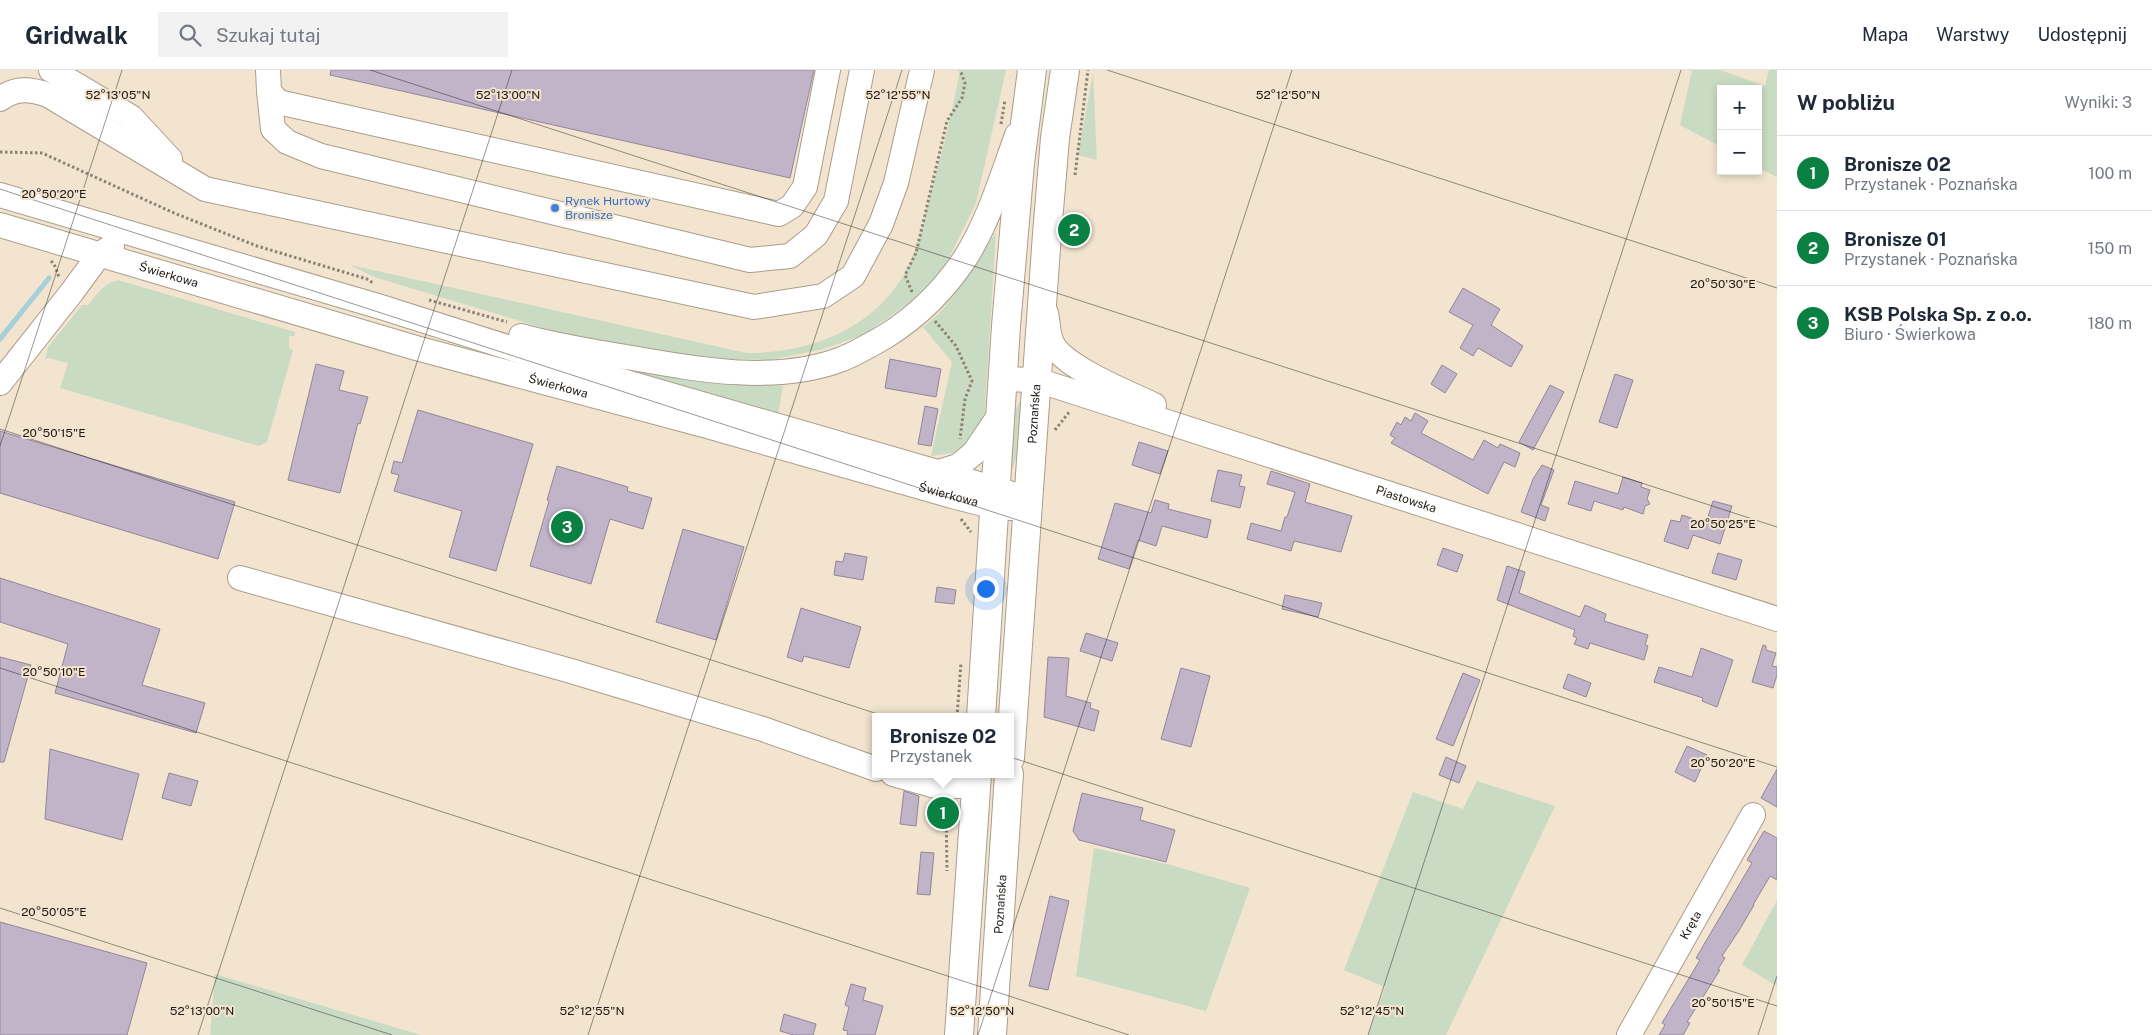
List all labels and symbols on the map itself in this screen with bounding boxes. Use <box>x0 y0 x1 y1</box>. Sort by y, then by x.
text: 52°13'05"N <box>86 88 151 102</box>
text: 52°13'00"N <box>476 88 540 102</box>
text: 52°12'55"N <box>866 88 930 102</box>
text: 52°12'50"N <box>1256 88 1320 102</box>
text: 20°50'20"E <box>21 187 87 201</box>
place label: Rynek Hurtowy Bronisze <box>565 194 651 222</box>
marker: Rynek Hurtowy Bronisze <box>549 202 561 214</box>
pin: 2 <box>1058 211 1090 249</box>
street label: Świerkowa <box>138 260 200 290</box>
text: 20°50'30"E <box>1690 277 1756 291</box>
street label: Świerkowa <box>527 371 589 401</box>
street label: Poznańska <box>1025 384 1043 444</box>
text: 20°50'15"E <box>22 426 86 440</box>
street label: Świerkowa <box>917 480 980 509</box>
street label: Piastowska <box>1374 483 1438 516</box>
pin: 3 <box>551 508 583 546</box>
text: 20°50'25"E <box>1690 517 1756 531</box>
your location <box>973 576 999 602</box>
text: 20°50'10"E <box>23 665 85 679</box>
text: 20°50'20"E <box>1690 756 1756 770</box>
pin: 1 <box>927 794 959 832</box>
street label: Poznańska <box>992 874 1009 935</box>
text: 20°50'05"E <box>21 905 87 919</box>
street label: Kręta <box>1677 908 1704 942</box>
text: 20°50'15"E <box>1691 996 1755 1010</box>
text: 52°13'00"N <box>170 1004 234 1018</box>
text: 52°12'55"N <box>560 1004 624 1018</box>
text: 52°12'50"N <box>950 1004 1014 1018</box>
text: 52°12'45"N <box>1340 1004 1404 1018</box>

